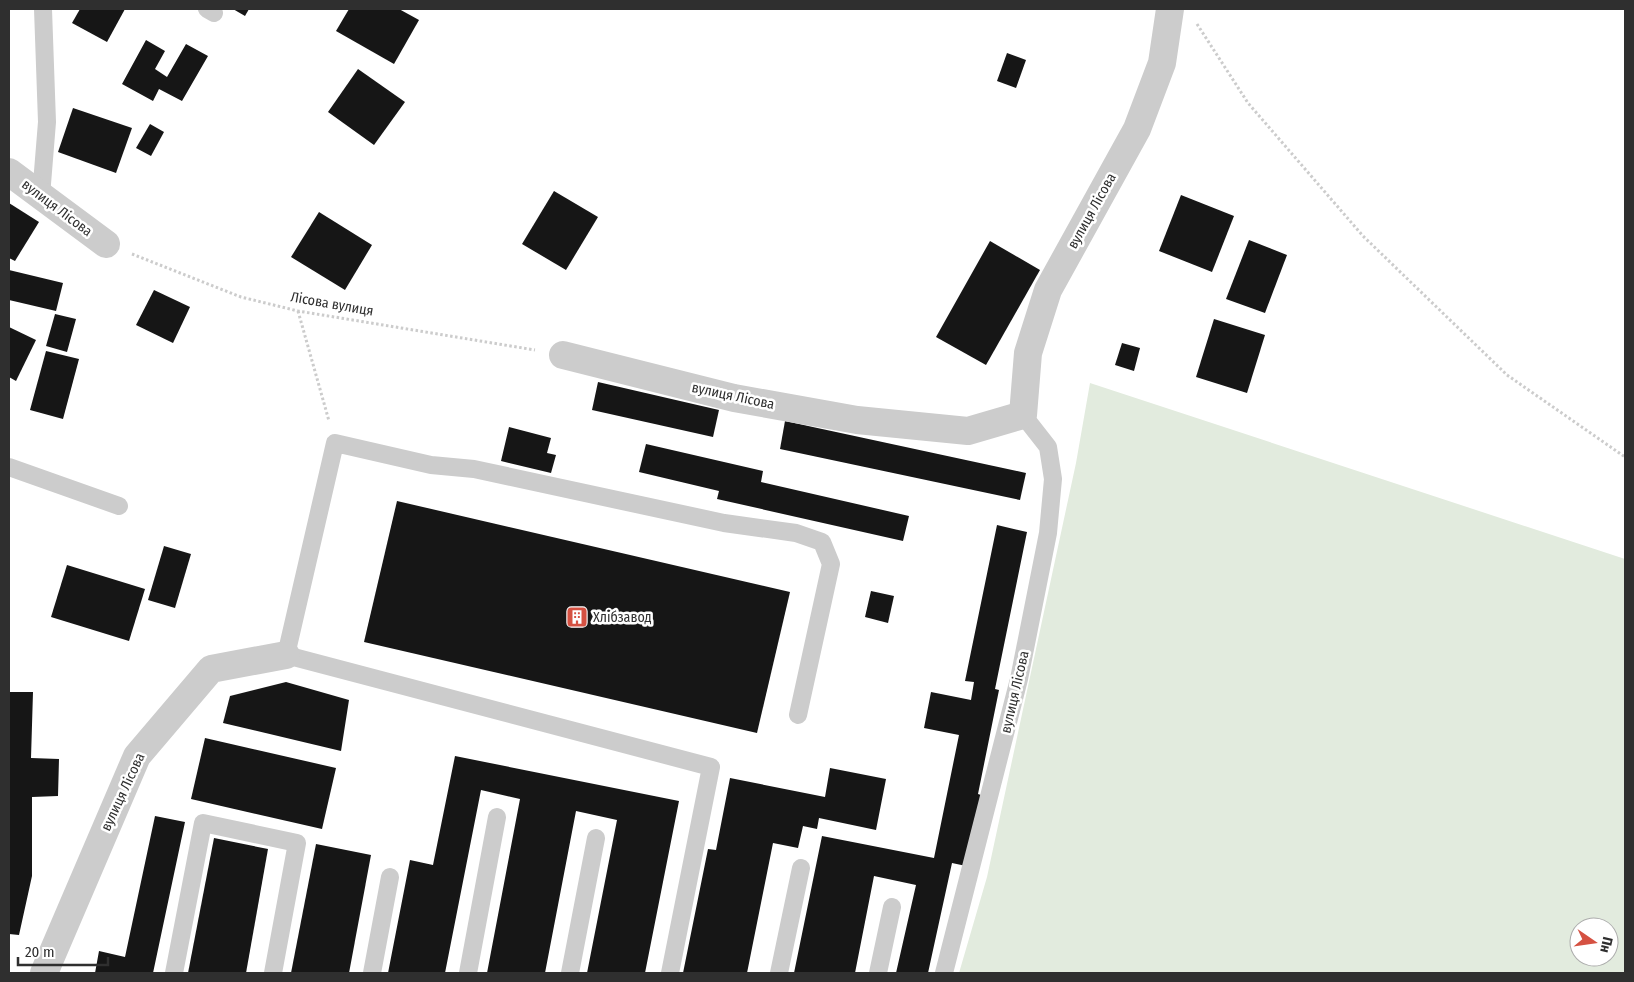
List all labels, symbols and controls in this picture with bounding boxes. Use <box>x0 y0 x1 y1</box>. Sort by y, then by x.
street label: вулиця Лісова <box>1064 170 1120 252</box>
street label: вулиця Лісова <box>18 176 96 240</box>
street label: Лісова вулиця <box>289 288 375 320</box>
street label: вулиця Лісова <box>690 379 776 413</box>
building icon: Хлібзавод <box>565 605 589 629</box>
place label: Хлібзавод <box>593 609 652 626</box>
street label: вулиця Лісова <box>997 649 1033 735</box>
street label: вулиця Лісова <box>98 750 148 834</box>
north arrow <box>1569 917 1619 967</box>
scale bar <box>18 934 108 966</box>
text: Пн <box>1596 935 1616 954</box>
text: 20 m <box>25 943 55 961</box>

